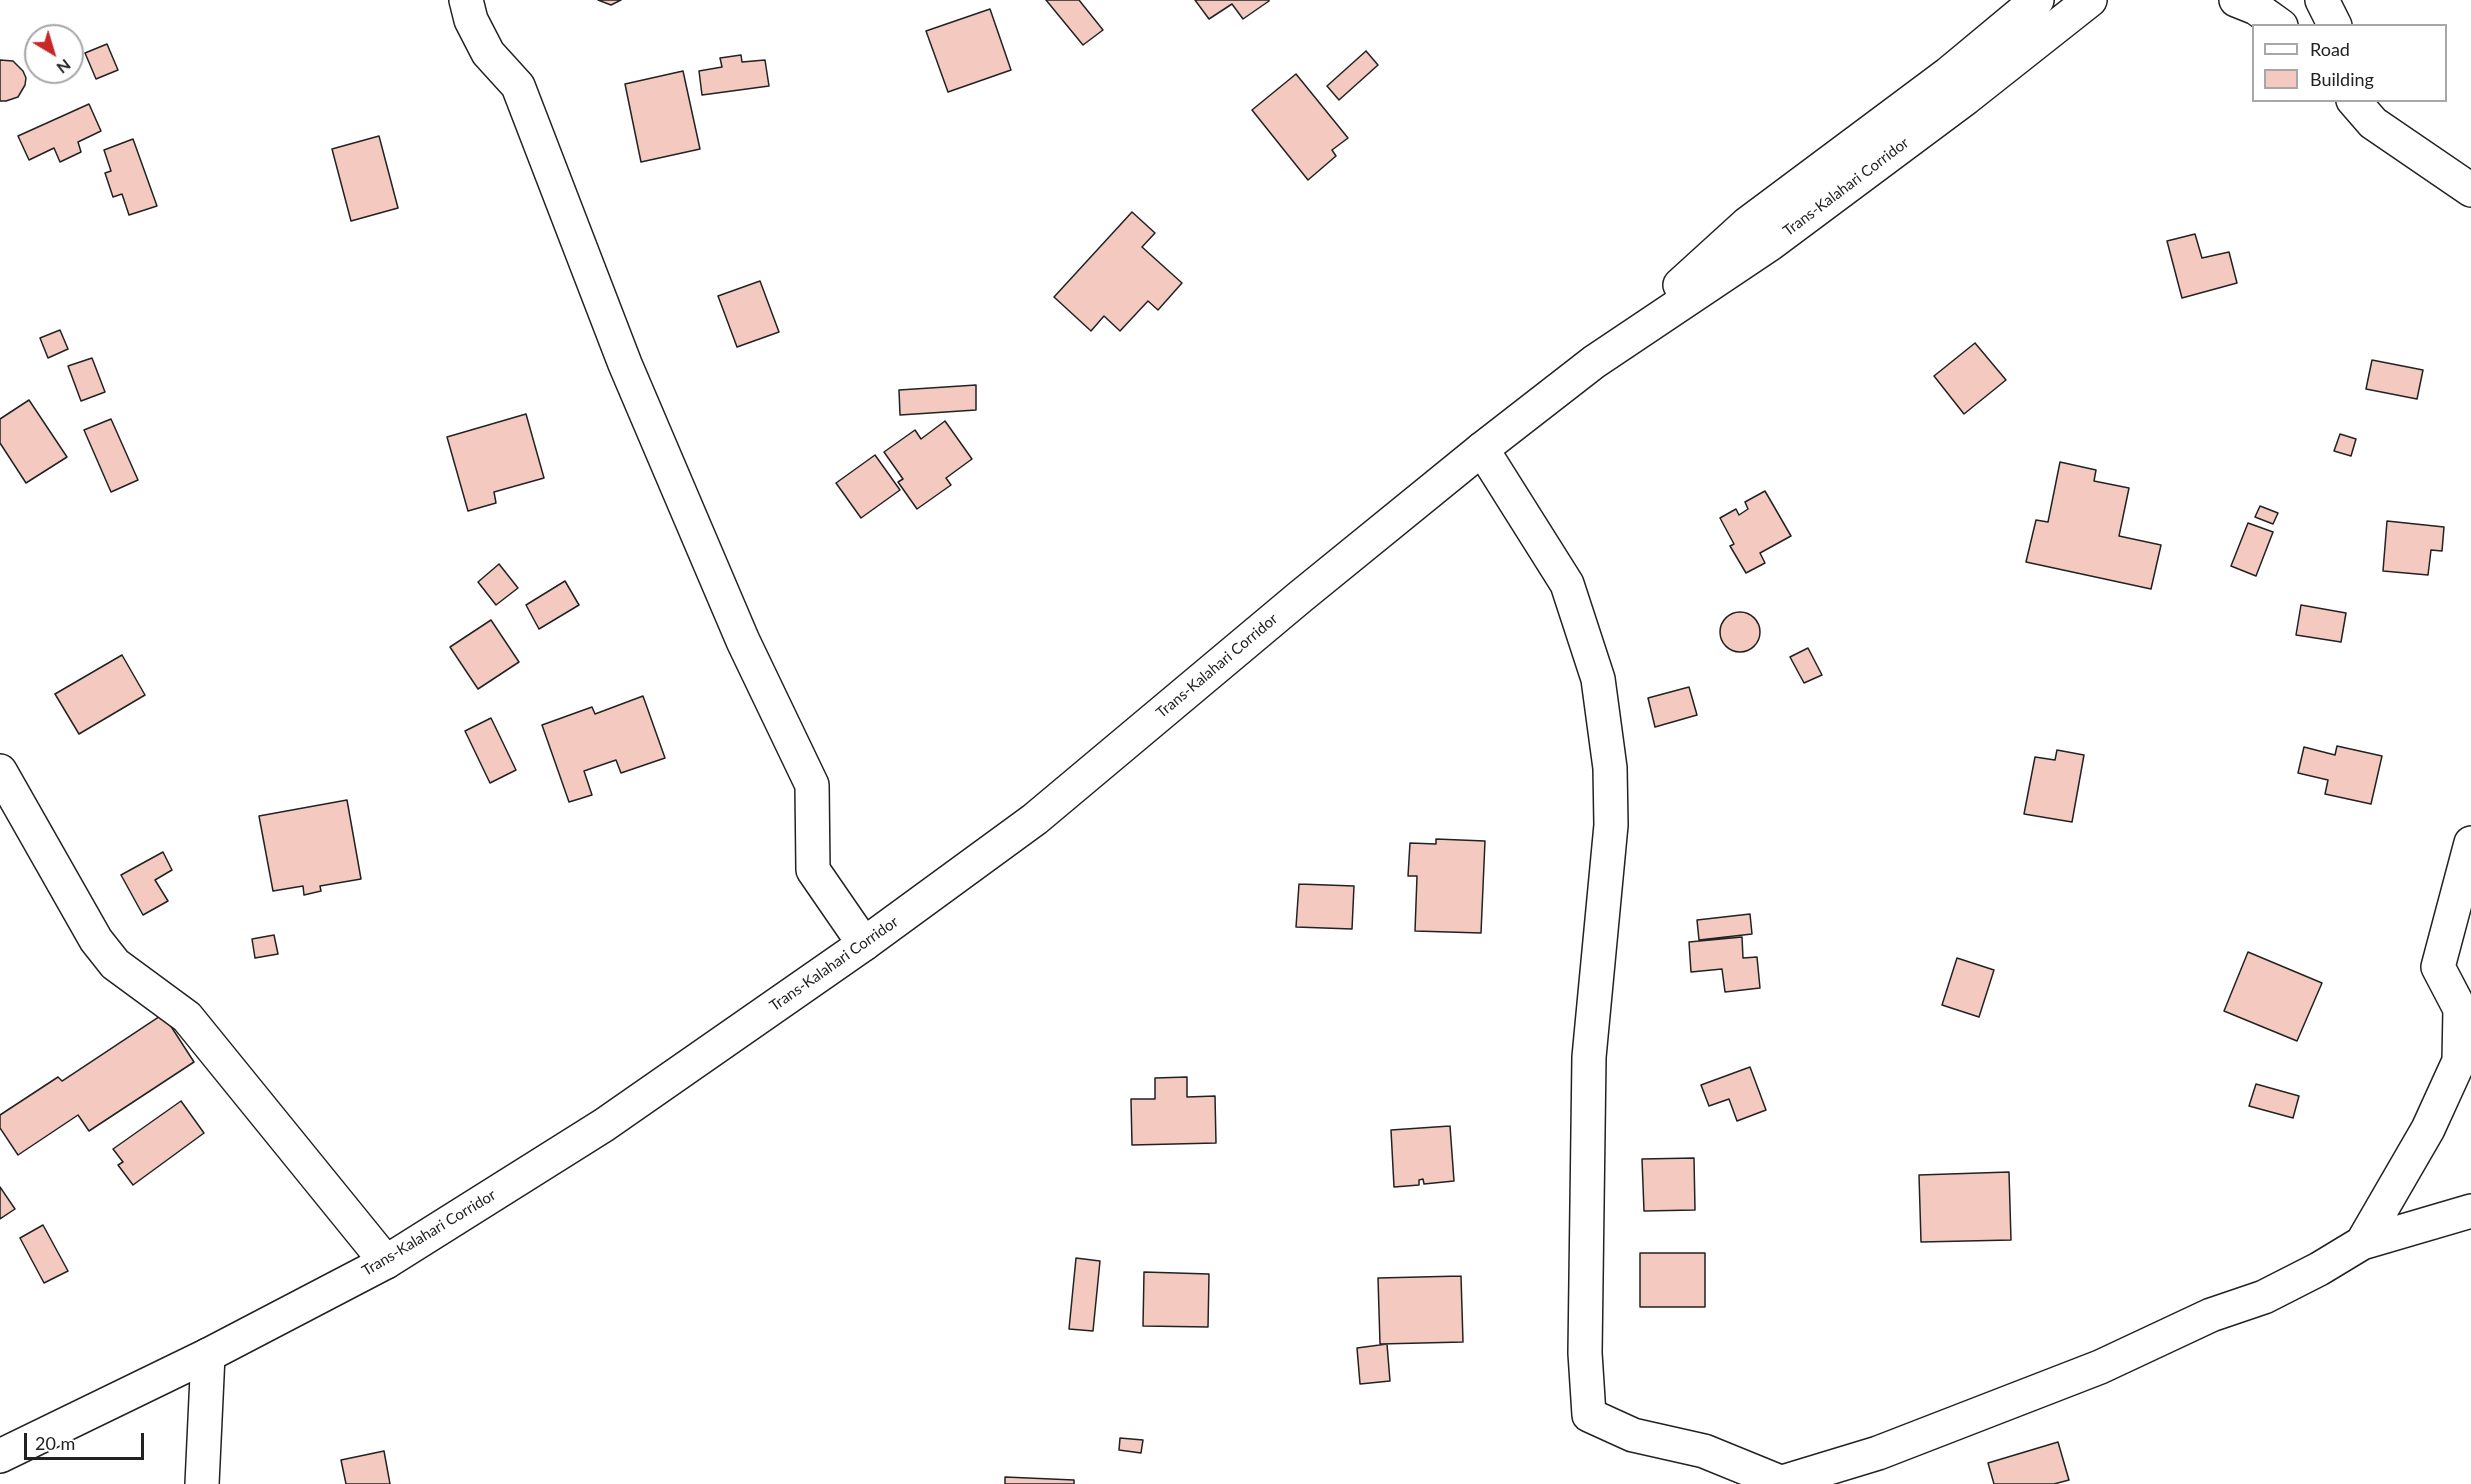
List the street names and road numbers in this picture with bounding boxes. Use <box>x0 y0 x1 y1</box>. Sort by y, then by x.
street label: Trans-Kalahari Corridor <box>1780 134 1912 240</box>
street label: Trans-Kalahari Corridor <box>1153 610 1281 722</box>
street label: Trans-Kalahari Corridor <box>766 913 902 1015</box>
street label: Trans-Kalahari Corridor <box>359 1186 499 1280</box>

